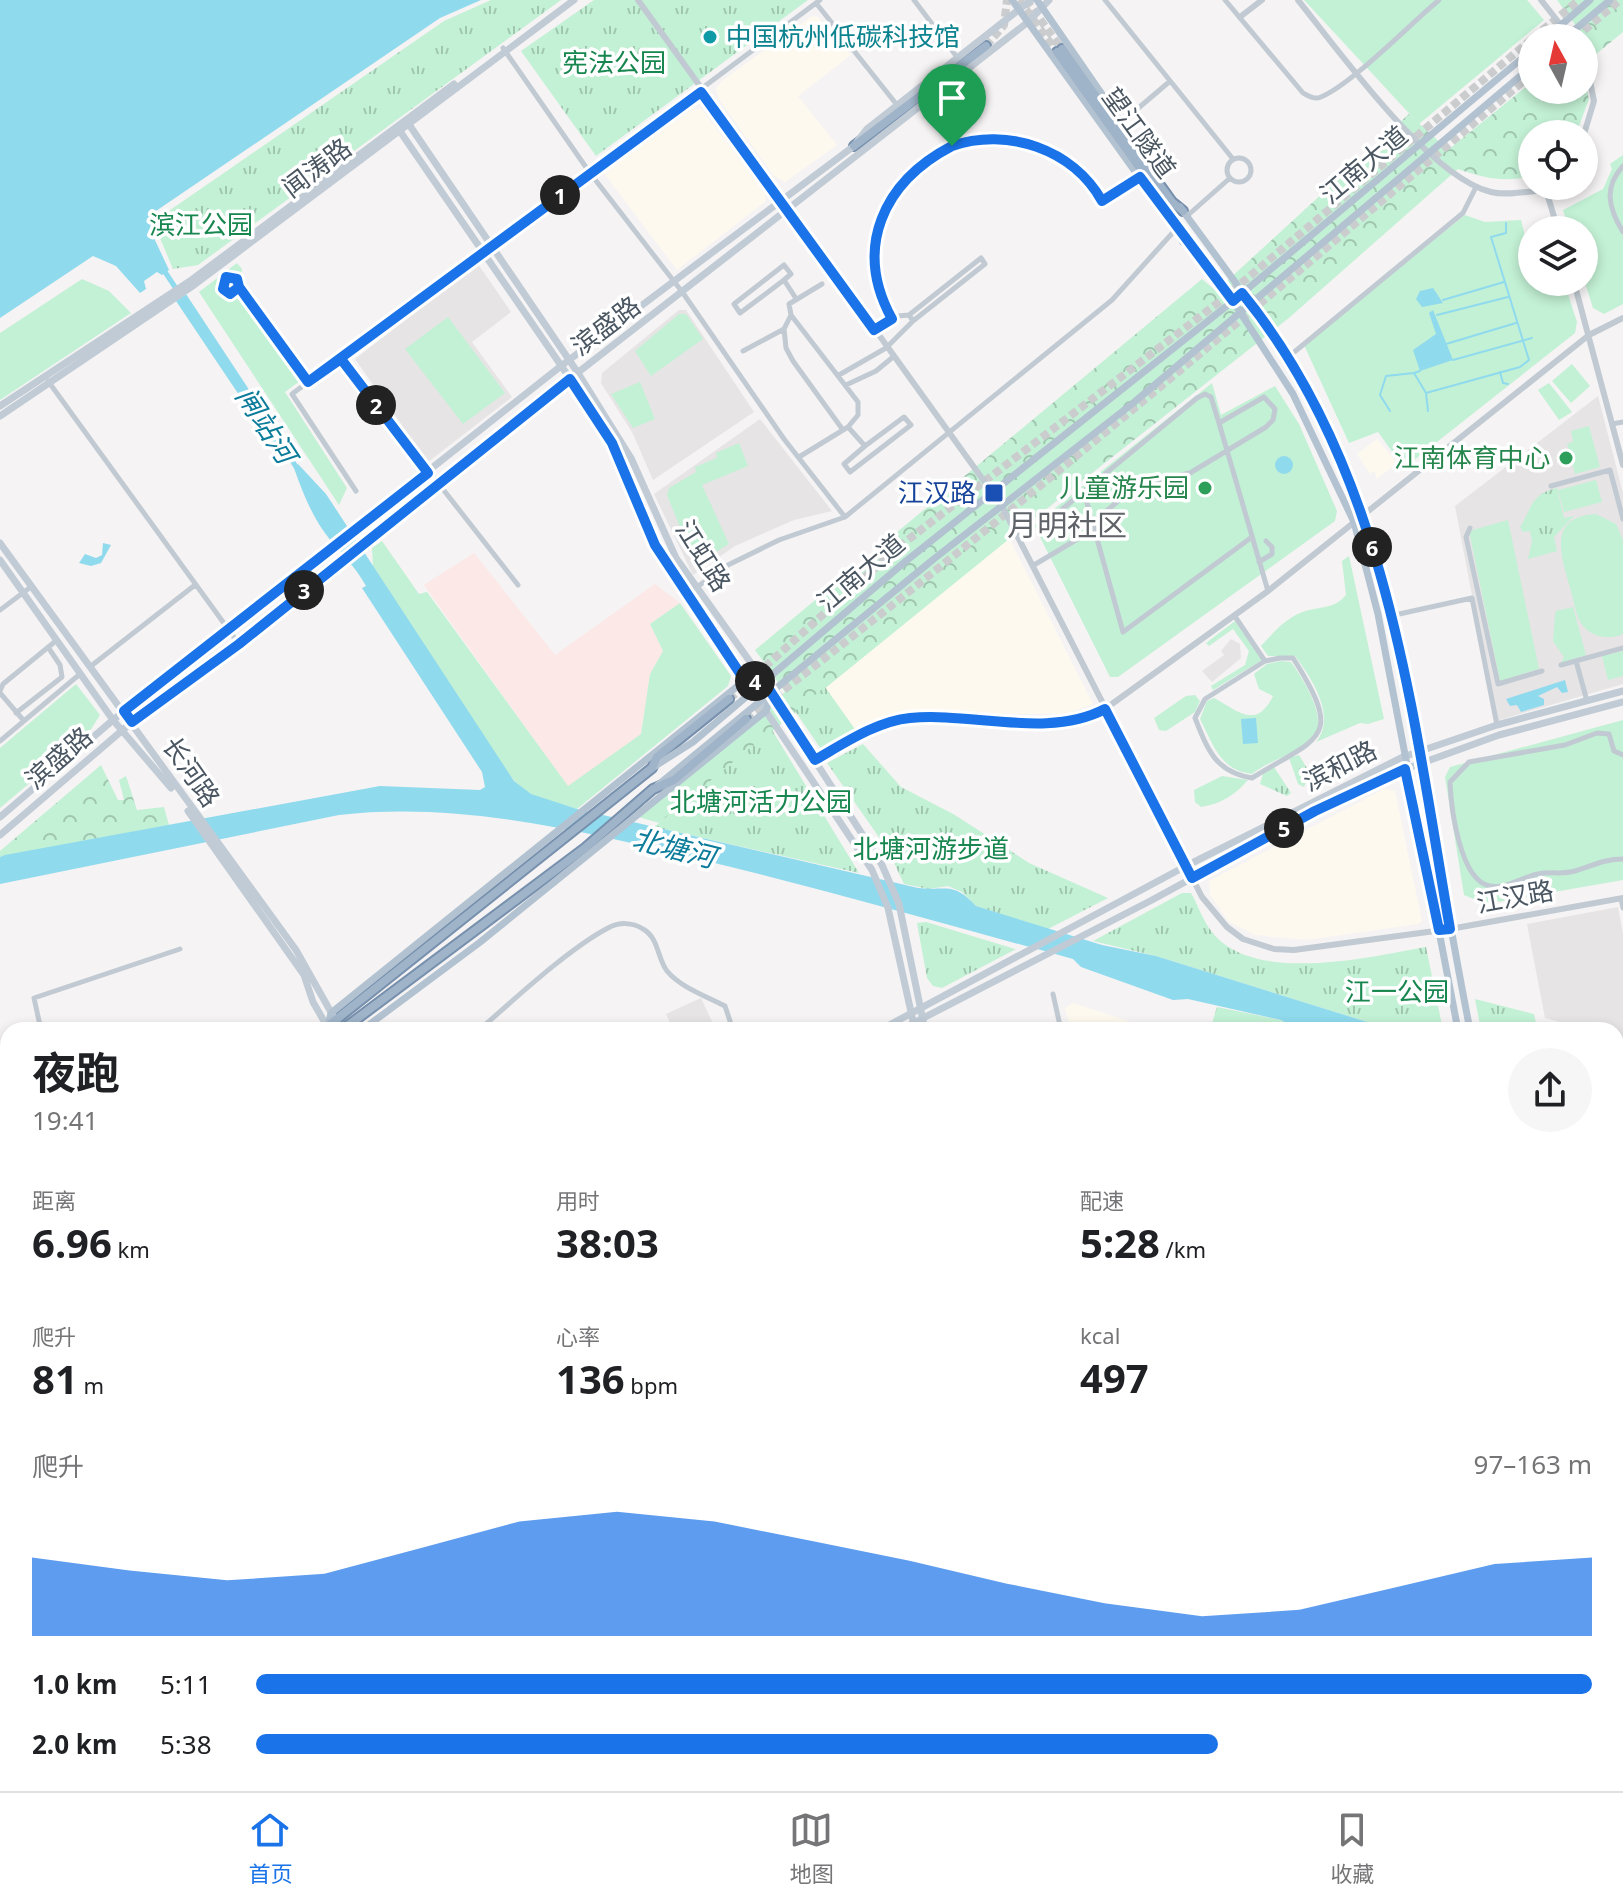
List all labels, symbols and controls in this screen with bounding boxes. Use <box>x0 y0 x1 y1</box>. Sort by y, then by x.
place label: 中国杭州低碳科技馆 <box>726 18 960 54</box>
north arrow <box>1518 24 1598 104</box>
map controls <box>1518 24 1598 296</box>
marker: 中国杭州低碳科技馆 <box>701 28 719 46</box>
park label: 宪法公园 <box>562 44 666 80</box>
pin <box>918 64 986 146</box>
icon: arrive <box>930 76 974 120</box>
street label: 望江隧道 <box>1095 80 1185 185</box>
street label: 江南大道 <box>1312 117 1415 211</box>
button: locate <box>1518 120 1598 200</box>
street label: 闻涛路 <box>274 129 358 205</box>
pin: 1 <box>540 175 580 215</box>
text: 1 <box>554 180 566 210</box>
park label: 滨江公园 <box>149 206 253 242</box>
button: layers <box>1518 216 1598 296</box>
street label: 滨盛路 <box>563 287 647 363</box>
water label: 闸站河 <box>228 379 308 474</box>
pin: 2 <box>356 385 396 425</box>
text: 2 <box>370 390 382 420</box>
place label: 江南体育中心 <box>1394 439 1550 475</box>
marker: 江南体育中心 <box>1557 449 1575 467</box>
place label: 儿童游乐园 <box>1059 469 1189 505</box>
place label: 江汉路 <box>898 474 976 510</box>
marker: 儿童游乐园 <box>1196 479 1214 497</box>
marker: 江汉路 <box>983 482 1005 504</box>
district label: 月明社区 <box>1007 504 1127 545</box>
street label: 江虹路 <box>668 513 740 598</box>
street label: 江南大道 <box>809 525 912 619</box>
pin: 6 <box>1352 527 1392 567</box>
text: 6 <box>1366 532 1378 562</box>
pin: 3 <box>284 570 324 610</box>
text: 3 <box>298 575 310 605</box>
pin: 4 <box>735 661 775 701</box>
text: 4 <box>749 666 761 696</box>
street label: 滨盛路 <box>17 718 100 796</box>
street label: 长河路 <box>155 729 229 814</box>
street label: 滨和路 <box>1297 731 1382 799</box>
park label: 北塘河活力公园 <box>670 783 852 819</box>
pin: 5 <box>1264 808 1304 848</box>
text: 5 <box>1278 813 1290 843</box>
water label: 北塘河 <box>629 818 724 877</box>
park label: 北塘河游步道 <box>853 830 1009 866</box>
street label: 江汉路 <box>1473 872 1556 921</box>
park label: 江一公园 <box>1345 973 1449 1009</box>
text: 夜跑 <box>32 1042 120 1102</box>
button: share <box>1508 1048 1592 1132</box>
text: 19:41 <box>32 1102 98 1138</box>
text: 距离 <box>32 1185 76 1215</box>
text: 用时 <box>556 1185 600 1215</box>
text: 配速 <box>1080 1185 1124 1215</box>
text: 6.96 <box>32 1215 112 1270</box>
text: 38:03 <box>556 1215 659 1270</box>
text: 5:28 <box>1080 1215 1160 1270</box>
text: km <box>112 1234 150 1264</box>
text: /km <box>1160 1234 1206 1264</box>
text: kcal <box>1080 1320 1120 1350</box>
text: 爬升 <box>32 1321 76 1351</box>
text: 心率 <box>556 1321 600 1351</box>
text: 497 <box>1080 1350 1149 1405</box>
text: 81 <box>32 1351 78 1406</box>
text: 136 <box>556 1351 625 1406</box>
text: m <box>78 1370 104 1400</box>
text: bpm <box>625 1370 678 1400</box>
text: 97–163 m <box>1474 1446 1592 1482</box>
text: 爬升 <box>32 1448 84 1484</box>
text: 1.0 km <box>32 1666 117 1702</box>
text: 5:11 <box>160 1666 212 1702</box>
text: 2.0 km <box>32 1726 117 1762</box>
text: 5:38 <box>160 1726 212 1762</box>
tab: 首页 <box>248 1808 293 1888</box>
tab: 地图 <box>789 1808 834 1888</box>
tab: 收藏 <box>1330 1808 1375 1888</box>

